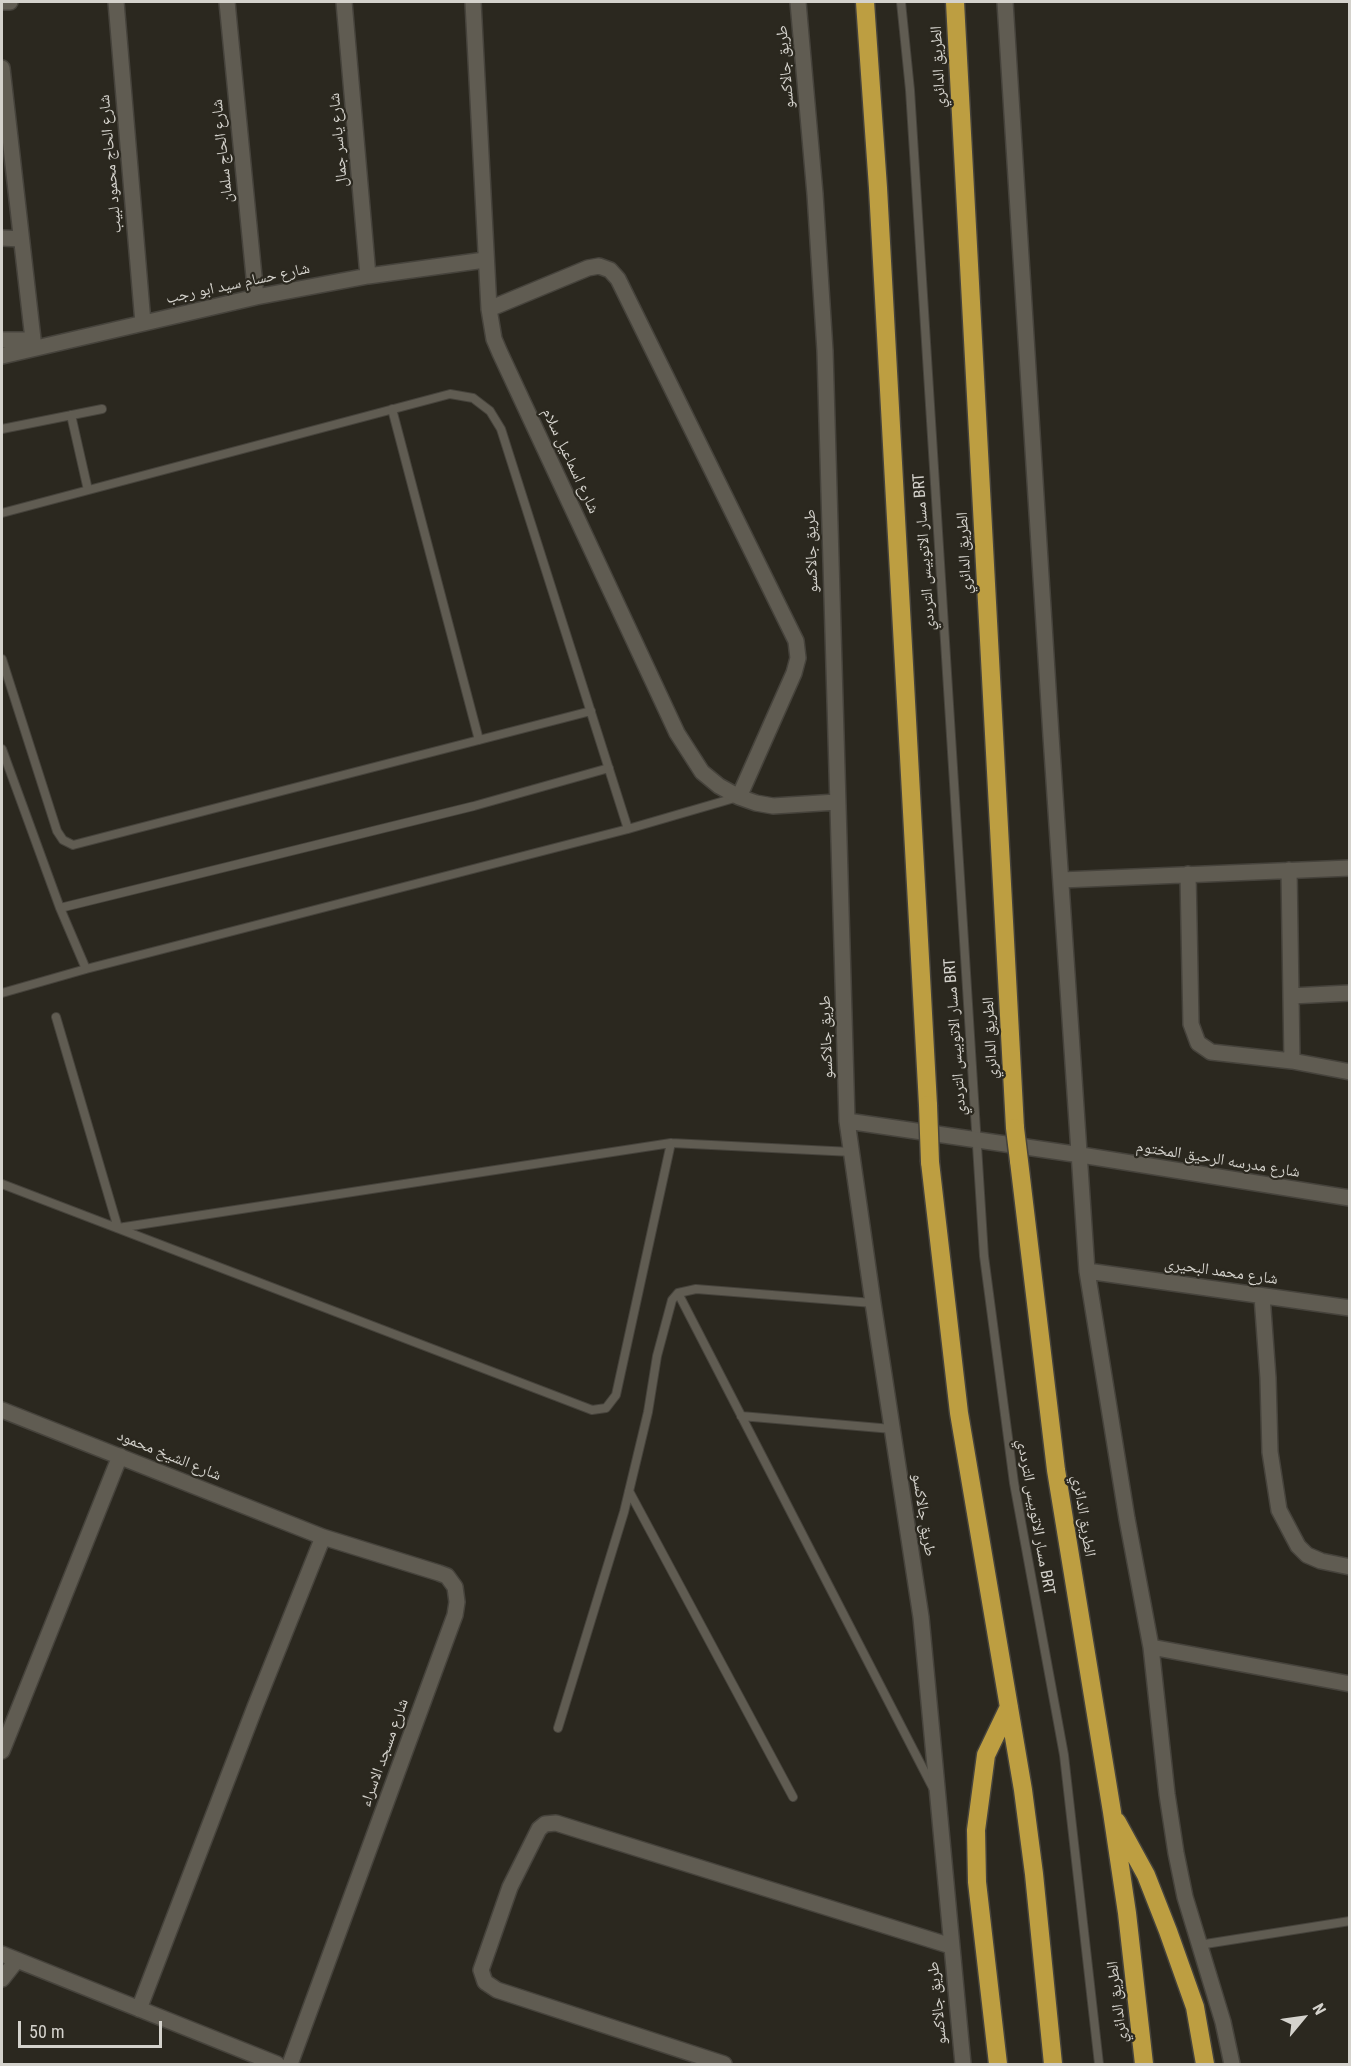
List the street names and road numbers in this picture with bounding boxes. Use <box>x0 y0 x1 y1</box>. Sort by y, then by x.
street label: طريق جالاكسو <box>773 24 799 110</box>
street label: الطريق الدائري <box>927 25 951 109</box>
street label: شارع ياسر جمال <box>325 92 353 188</box>
street label: شارع الحاج محمود لبيب <box>95 94 127 234</box>
street label: شارع الحاج سلمان <box>208 98 238 204</box>
street label: شارع حسام سيد ابو رجب <box>164 259 312 309</box>
street label: شارع اسماعيل سلام <box>537 405 603 517</box>
street label: مسار الاتوبيس الترددي BRT <box>910 472 940 632</box>
street label: طريق جالاكسو <box>801 509 823 593</box>
street label: الطريق الدائري <box>953 511 977 595</box>
street label: مسار الاتوبيس الترددي BRT <box>941 957 971 1117</box>
street label: طريق جالاكسو <box>816 995 838 1079</box>
street label: الطريق الدائري <box>979 996 1003 1080</box>
street label: شارع مدرسه الرحيق المختوم <box>1135 1138 1301 1182</box>
street label: شارع محمد البحيرى <box>1163 1255 1279 1289</box>
street label: شارع الشيخ محمود <box>114 1426 224 1486</box>
street label: مسار الاتوبيس الترددي BRT <box>1012 1437 1058 1597</box>
street label: طريق جالاكسو <box>907 1472 939 1558</box>
street label: الطريق الدائري <box>1067 1474 1099 1558</box>
street label: شارع مسجد الاسراء <box>357 1696 413 1810</box>
street label: طريق جالاكسو <box>924 1960 952 2046</box>
street label: الطريق الدائري <box>1103 1960 1133 2044</box>

